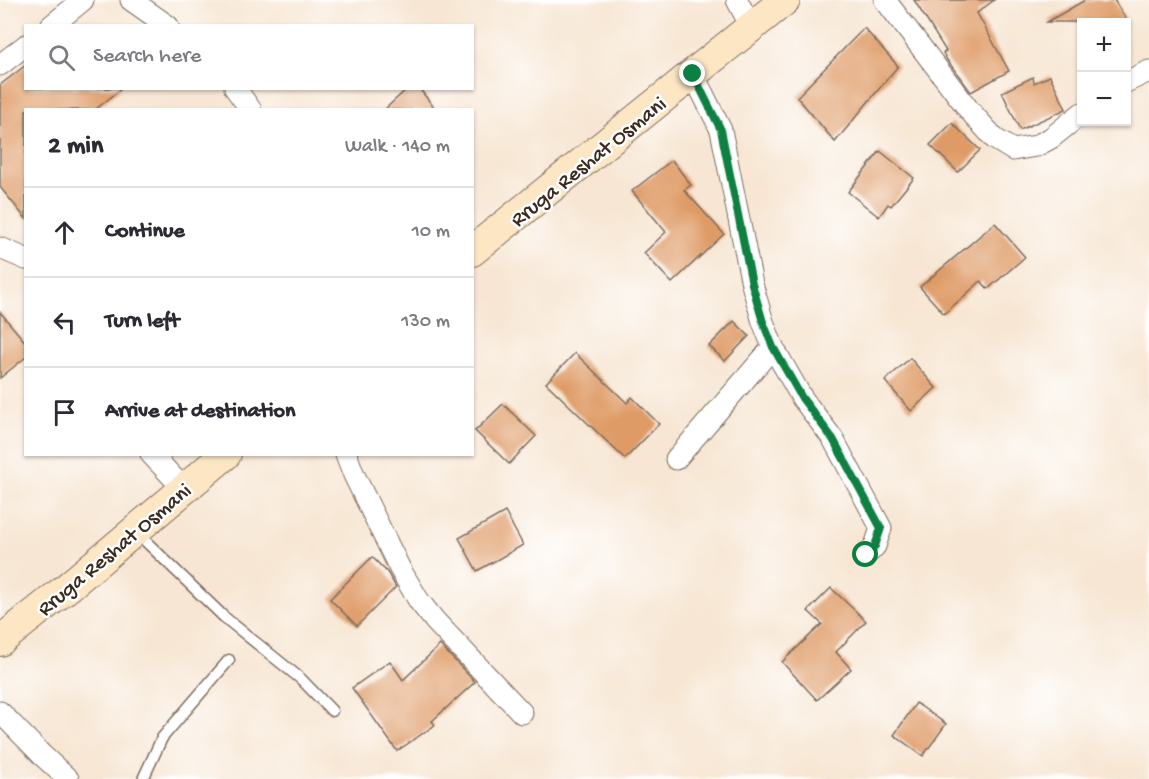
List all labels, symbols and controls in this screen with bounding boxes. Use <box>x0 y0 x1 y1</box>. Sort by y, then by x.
map controls <box>1077 18 1131 126</box>
button: + <box>1077 18 1131 72</box>
search box <box>24 24 474 90</box>
icon: search <box>45 41 78 74</box>
text: Search here <box>93 44 201 70</box>
route end <box>679 60 705 86</box>
button: − <box>1077 72 1131 126</box>
street label: Rruga Reshat Osmani <box>506 92 673 234</box>
text: 2 min <box>48 132 103 163</box>
text: Walk · 140 m <box>345 136 450 159</box>
icon: ahead <box>48 216 81 249</box>
text: Continue <box>105 219 185 245</box>
text: 10 m <box>412 221 450 244</box>
icon: left <box>48 306 81 339</box>
text: Turn left <box>105 309 179 335</box>
text: 130 m <box>401 311 450 334</box>
icon: arrive <box>48 396 81 429</box>
text: Arrive at destination <box>105 399 295 425</box>
street label: Rruga Reshat Osmani <box>33 479 198 623</box>
route start <box>852 541 878 567</box>

